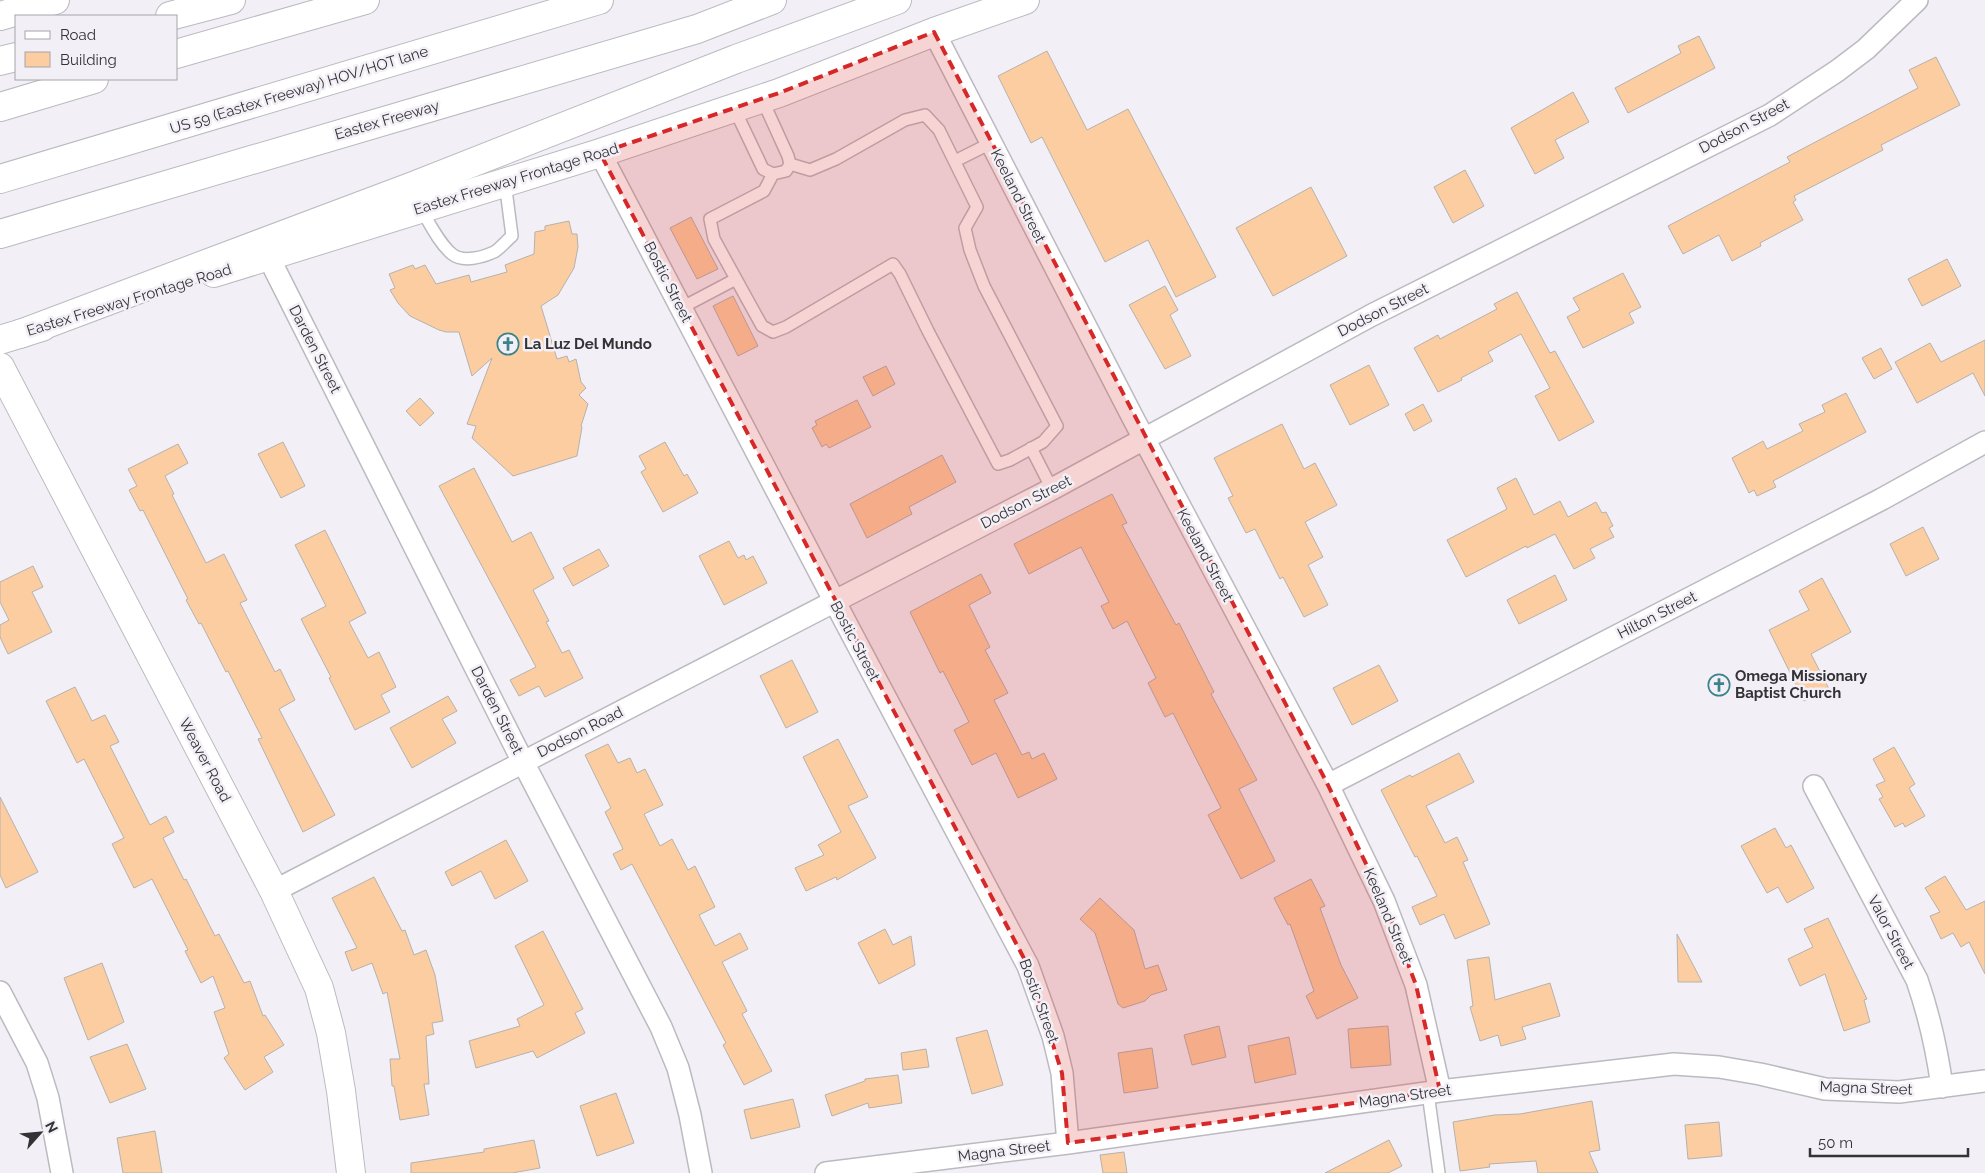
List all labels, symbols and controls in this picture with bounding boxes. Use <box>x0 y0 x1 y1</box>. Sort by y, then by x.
legend <box>15 15 178 80</box>
text: Road <box>60 26 96 44</box>
street label: US 59 (Eastex Freeway) HOV/HOT lane <box>168 42 430 138</box>
text: Building <box>60 51 117 69</box>
street label: Dodson Street <box>1696 95 1792 157</box>
street label: Eastex Freeway <box>333 96 441 144</box>
street label: Eastex Freeway Frontage Road <box>411 139 621 219</box>
street label: Keeland Street <box>987 146 1049 246</box>
street label: Bostic Street <box>640 239 696 325</box>
street label: Eastex Freeway Frontage Road <box>24 260 234 340</box>
street label: Dodson Street <box>1335 279 1431 341</box>
street label: Darden Street <box>285 302 345 396</box>
church icon: La Luz Del Mundo <box>496 332 520 356</box>
place label: La Luz Del Mundo <box>524 335 652 353</box>
street label: Dodson Street <box>978 471 1074 533</box>
street label: Keeland Street <box>1173 506 1237 604</box>
street label: Hilton Street <box>1614 587 1700 643</box>
street label: Bostic Street <box>826 598 884 684</box>
street label: Darden Street <box>467 663 527 757</box>
place label: Omega Missionary Baptist Church <box>1735 667 1868 702</box>
church icon: Omega Missionary Baptist Church <box>1707 673 1731 697</box>
street label: Dodson Road <box>534 703 626 761</box>
street label: Weaver Road <box>175 715 235 805</box>
street label: Keeland Street <box>1360 865 1416 967</box>
street label: Valor Street <box>1864 892 1918 972</box>
street label: Bostic Street <box>1015 957 1063 1045</box>
street label: Magna Street <box>1819 1077 1913 1099</box>
street label: Magna Street <box>1358 1081 1452 1111</box>
north arrow <box>15 1108 65 1158</box>
text: N <box>42 1119 61 1135</box>
scale bar <box>1810 1126 1968 1158</box>
text: 50 m <box>1818 1134 1853 1152</box>
street label: Magna Street <box>957 1136 1051 1166</box>

